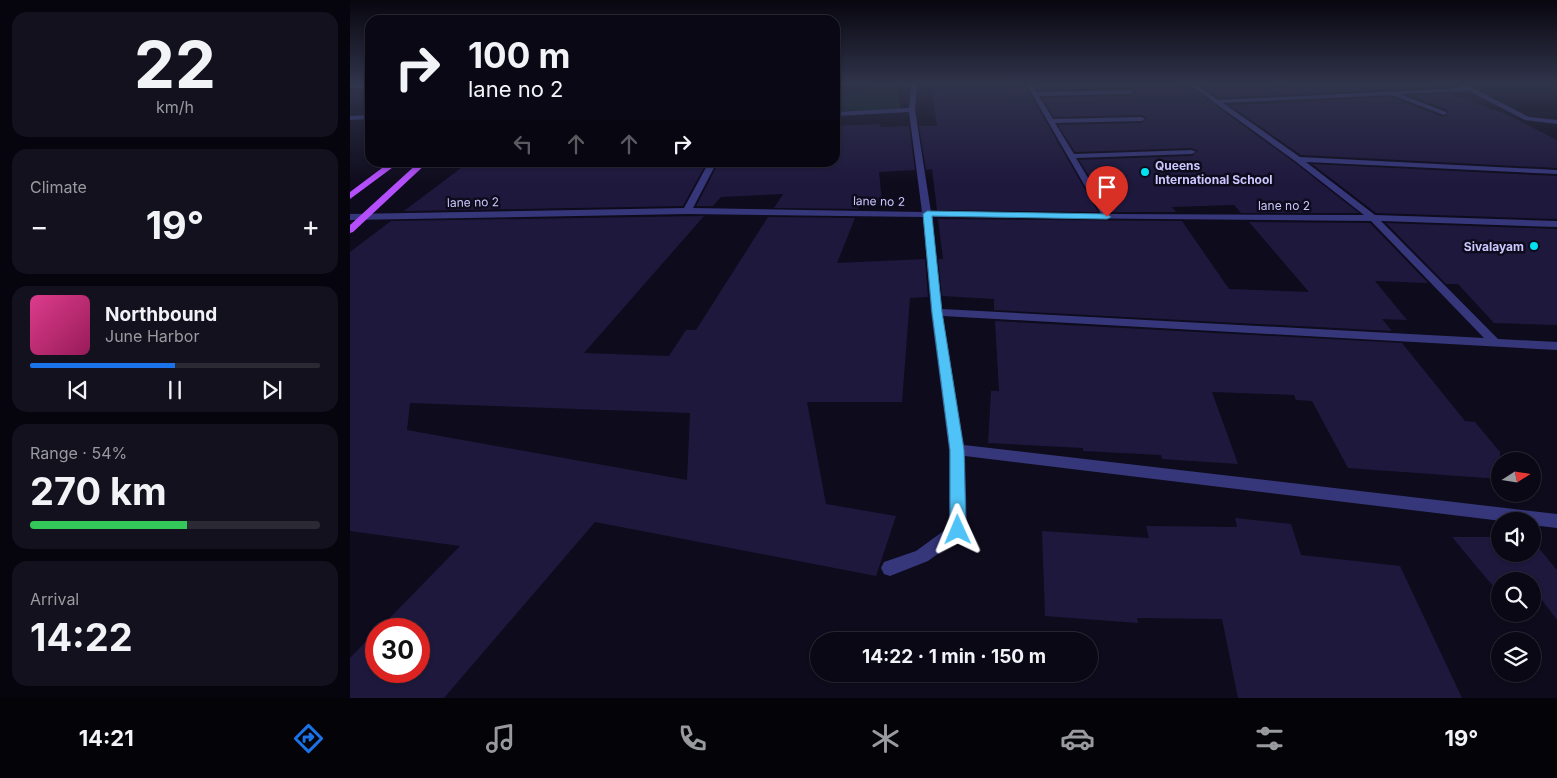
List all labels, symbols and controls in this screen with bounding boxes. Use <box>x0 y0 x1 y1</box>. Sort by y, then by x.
text: 22 <box>134 25 216 104</box>
text: 100 m <box>468 34 571 76</box>
icon: right <box>385 35 450 100</box>
text: lane no 2 <box>468 76 564 102</box>
text: km/h <box>156 97 194 117</box>
icon: left <box>509 130 537 158</box>
icon: ahead <box>562 130 590 158</box>
icon: ahead <box>615 130 643 158</box>
icon: right <box>668 130 696 158</box>
place label: Queens International School <box>1155 158 1273 187</box>
pin <box>1086 166 1128 217</box>
marker: Queens International School <box>1139 166 1151 178</box>
icon: arrive <box>1093 173 1121 201</box>
text: Climate <box>30 177 87 197</box>
street label: lane no 2 <box>853 193 905 209</box>
street label: lane no 2 <box>447 194 499 210</box>
street label: lane no 2 <box>1258 198 1310 213</box>
text: 19° <box>146 202 204 248</box>
text: − <box>30 209 49 243</box>
text: + <box>301 209 320 243</box>
place label: Sivalayam <box>1464 239 1524 254</box>
marker: Sivalayam <box>1528 240 1540 252</box>
text: Northbound <box>105 303 217 326</box>
text: June Harbor <box>105 326 199 346</box>
icon: previous <box>64 376 92 404</box>
icon: pause <box>161 376 189 404</box>
icon: next <box>258 376 286 404</box>
text: Range · 54% <box>30 443 127 463</box>
north arrow <box>1491 452 1541 502</box>
map controls <box>1491 452 1541 682</box>
text: 270 km <box>30 468 167 514</box>
position arrow <box>931 503 983 555</box>
button: sound <box>1491 512 1541 562</box>
button: search <box>1491 572 1541 622</box>
text: Arrival <box>30 589 79 609</box>
text: 14:22 <box>30 614 133 660</box>
speed limit sign: 30 <box>365 618 430 683</box>
button: layers <box>1491 632 1541 682</box>
text: 14:22 · 1 min · 150 m <box>862 645 1046 668</box>
icon: directions <box>291 721 326 756</box>
icon: music <box>483 721 518 756</box>
icon: phone <box>675 721 710 756</box>
icon: climate <box>868 721 903 756</box>
icon: car <box>1060 721 1095 756</box>
icon: filters <box>1252 721 1287 756</box>
text: 14:21 <box>79 725 134 751</box>
text: 19° <box>1444 725 1478 751</box>

